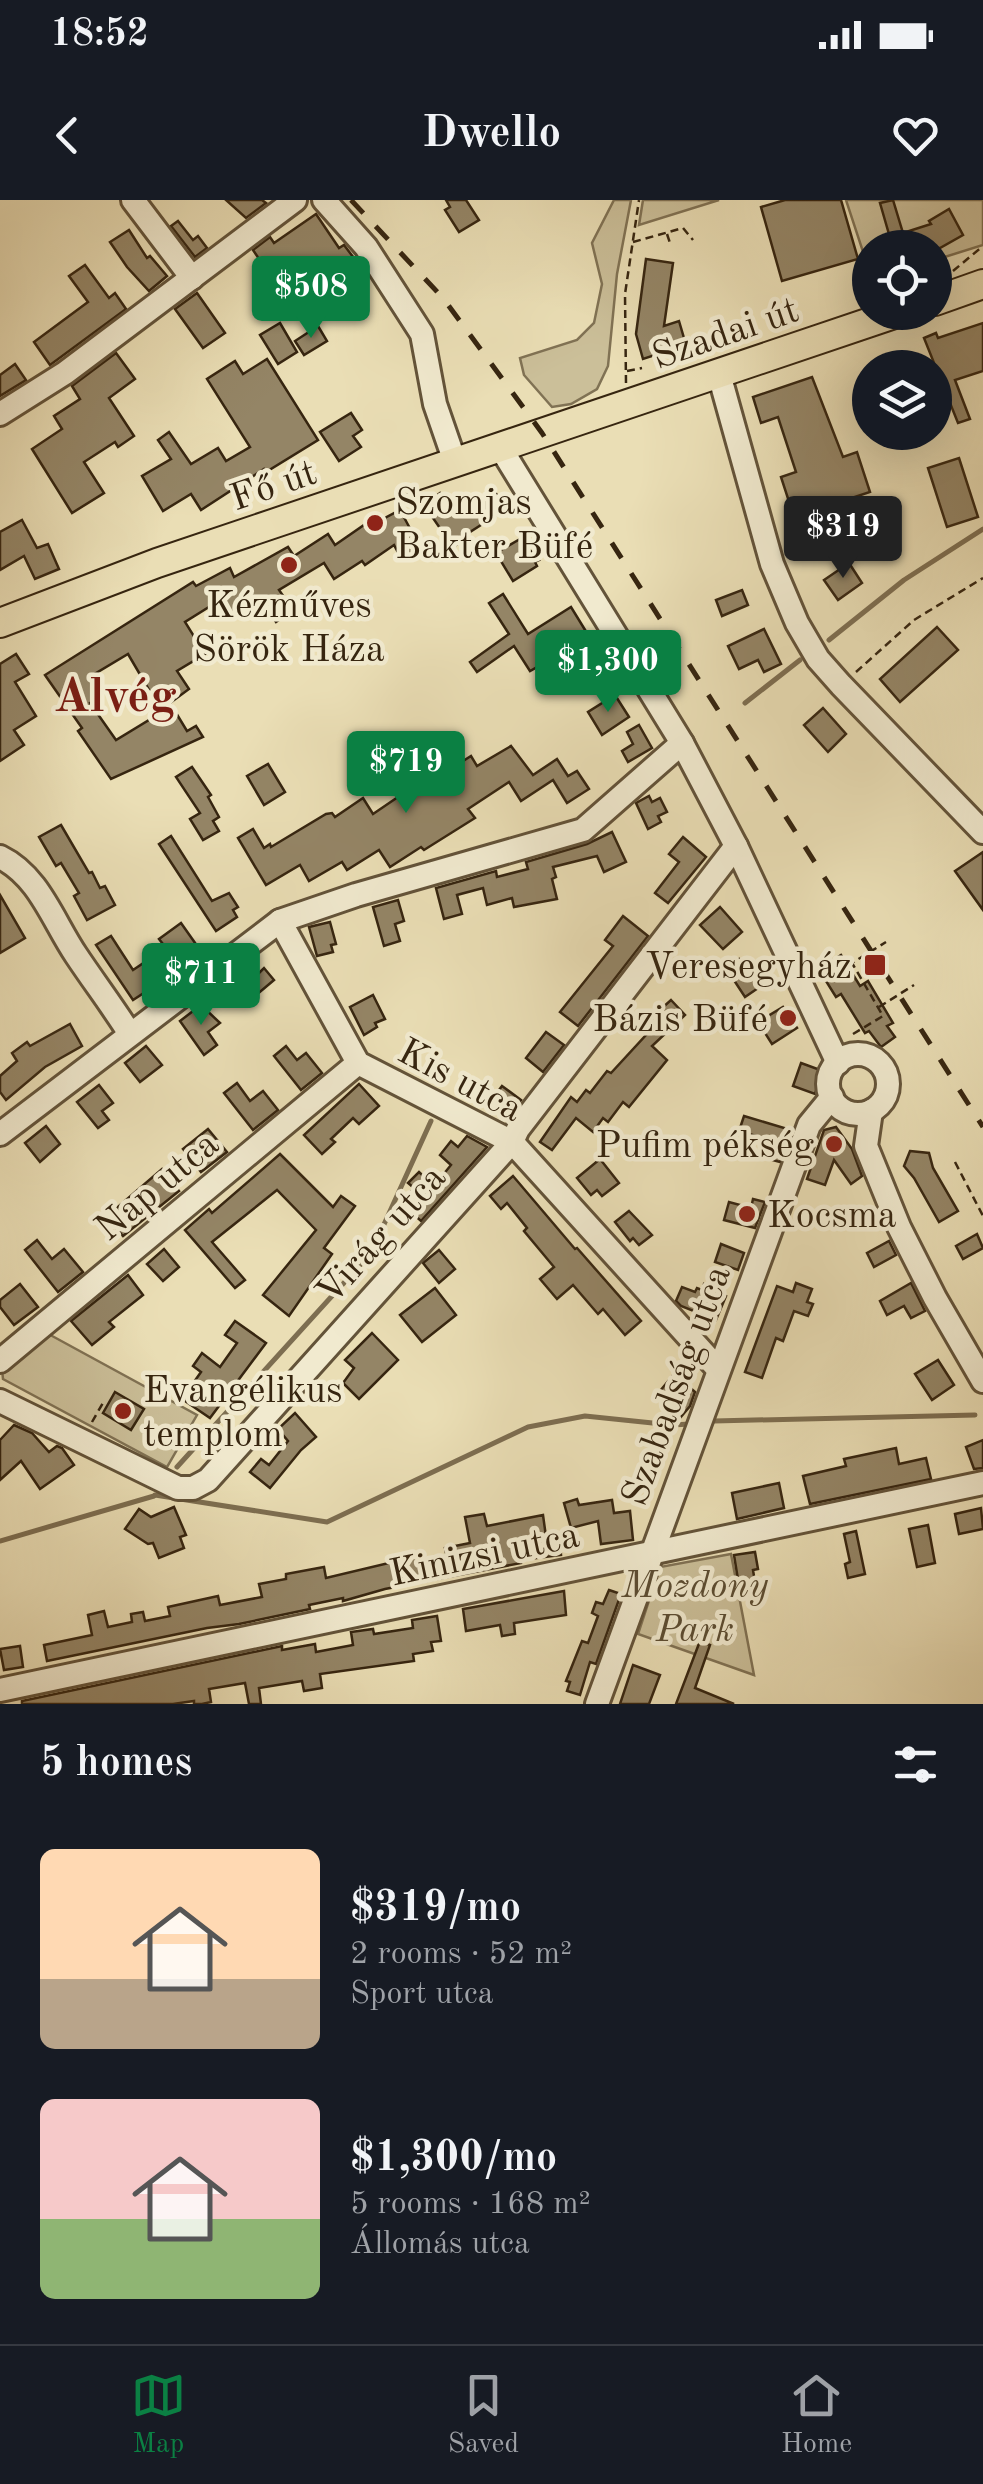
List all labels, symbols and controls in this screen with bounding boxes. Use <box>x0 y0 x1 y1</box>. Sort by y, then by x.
text: 18:52 <box>50 16 149 54</box>
icon: back <box>40 108 95 163</box>
icon: heart <box>888 108 943 163</box>
text: Dwello <box>422 112 561 157</box>
map controls <box>852 230 952 450</box>
button: locate <box>852 230 952 330</box>
pin: $508 <box>252 256 370 341</box>
text: $508 <box>274 272 348 304</box>
street label: Szadai út <box>648 292 804 378</box>
button: layers <box>852 350 952 450</box>
street label: Fő út <box>226 454 322 519</box>
place label: Szomjas Bakter Büfé <box>395 485 593 567</box>
pin: $319 <box>784 496 902 581</box>
marker: Szomjas Bakter Büfé <box>364 512 386 534</box>
text: $319 <box>806 512 880 544</box>
marker: Kézműves Sörök Háza <box>278 554 300 576</box>
place label: Kézműves Sörök Háza <box>193 588 385 670</box>
pin: $1,300 <box>527 630 689 715</box>
text: $1,300 <box>557 646 659 678</box>
district label: Alvég <box>54 674 177 722</box>
pin: $719 <box>347 731 465 816</box>
text: $719 <box>369 747 443 779</box>
pin: $711 <box>142 943 260 1028</box>
place label: Veresegyház <box>645 949 852 987</box>
marker: Veresegyház <box>862 952 888 978</box>
text: $711 <box>164 959 238 991</box>
place label: Bázis Büfé <box>592 1002 768 1040</box>
marker: Bázis Büfé <box>777 1007 799 1029</box>
street label: Kis utca <box>391 1033 528 1130</box>
street label: Nap utca <box>89 1125 227 1249</box>
place label: Pufim pékség <box>595 1128 814 1166</box>
marker: Pufim pékség <box>823 1133 845 1155</box>
street label: Virág utca <box>310 1159 454 1313</box>
place label: Kocsma <box>767 1198 897 1236</box>
marker: Kocsma <box>736 1203 758 1225</box>
street label: Szabadság utca <box>617 1261 739 1511</box>
place label: Evangélikus templom <box>143 1373 343 1455</box>
marker: Evangélikus templom <box>112 1400 134 1422</box>
street label: Kinizsi utca <box>386 1517 583 1595</box>
park label: Mozdony Park <box>620 1568 769 1650</box>
icon: filters <box>888 1737 943 1792</box>
text: 5 homes <box>40 1743 192 1785</box>
text: $319/mo <box>350 1888 521 1930</box>
icon: home <box>120 1889 240 2009</box>
text: 2 rooms · 52 m² <box>350 1939 572 1971</box>
text: Sport utca <box>350 1979 494 2011</box>
text: $1,300/mo <box>350 2138 557 2180</box>
icon: home <box>120 2139 240 2259</box>
text: 5 rooms · 168 m² <box>350 2189 591 2221</box>
text: Állomás utca <box>350 2229 530 2261</box>
tab: Map <box>131 2368 186 2463</box>
tab: Saved <box>448 2368 519 2463</box>
tab: Home <box>781 2368 852 2463</box>

